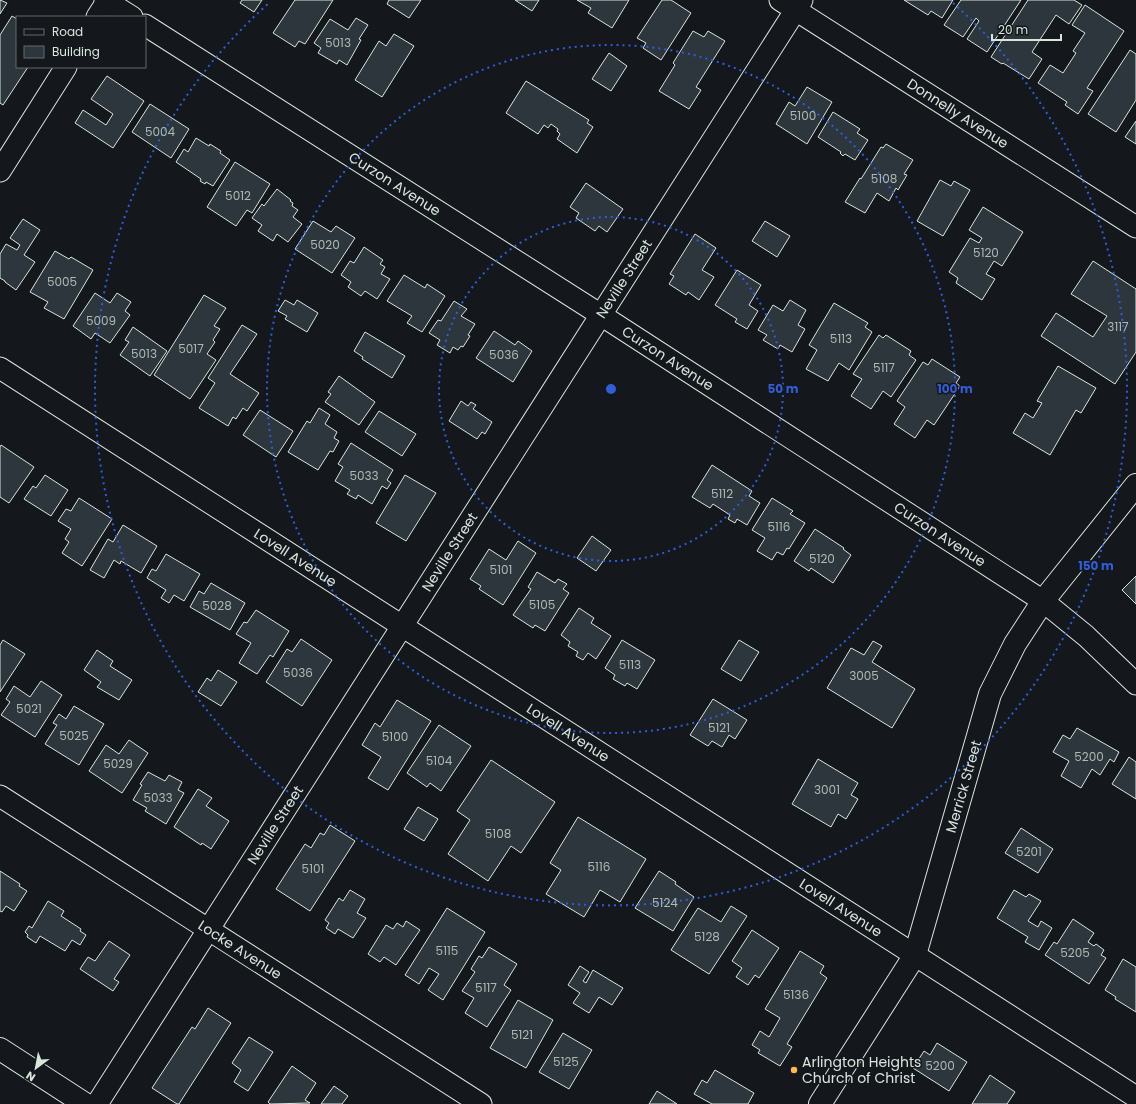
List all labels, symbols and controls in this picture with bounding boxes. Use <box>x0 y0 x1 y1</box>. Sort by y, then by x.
legend <box>16 16 146 68</box>
scale bar <box>992 16 1061 42</box>
text: 20 m <box>998 21 1028 38</box>
text: Road <box>52 23 83 40</box>
house number: 5013 <box>325 34 351 51</box>
text: Building <box>52 43 100 60</box>
street label: Donnelly Avenue <box>903 74 1013 153</box>
house number: 5100 <box>790 107 816 124</box>
house number: 5004 <box>145 123 176 140</box>
street label: Curzon Avenue <box>345 147 445 221</box>
house number: 5108 <box>871 170 897 187</box>
house number: 5012 <box>225 187 251 204</box>
street label: Neville Street <box>591 235 657 322</box>
house number: 5020 <box>310 236 340 253</box>
house number: 5120 <box>973 244 999 261</box>
house number: 5005 <box>47 273 77 290</box>
house number: 5009 <box>86 312 116 329</box>
house number: 3117 <box>1107 318 1129 335</box>
street label: Curzon Avenue <box>618 321 718 396</box>
house number: 5113 <box>830 330 852 347</box>
house number: 5017 <box>178 340 204 357</box>
house number: 5013 <box>131 345 157 362</box>
house number: 5036 <box>489 346 519 363</box>
house number: 5117 <box>873 359 895 376</box>
text: 50 m <box>768 380 799 397</box>
text: 100 m <box>937 380 973 397</box>
centre of rings <box>604 382 618 396</box>
house number: 5033 <box>349 467 379 484</box>
house number: 5112 <box>711 485 733 502</box>
street label: Curzon Avenue <box>890 497 990 572</box>
street label: Neville Street <box>417 509 482 595</box>
house number: 5116 <box>768 518 790 535</box>
street label: Lovell Avenue <box>250 524 341 592</box>
house number: 5120 <box>809 550 835 567</box>
text: 150 m <box>1078 557 1114 574</box>
house number: 5101 <box>490 561 512 578</box>
house number: 5105 <box>529 596 555 613</box>
house number: 5028 <box>202 597 232 614</box>
house number: 5113 <box>619 656 641 673</box>
house number: 5036 <box>283 664 313 681</box>
house number: 3005 <box>849 667 879 684</box>
street label: Lovell Avenue <box>523 699 614 767</box>
house number: 5021 <box>16 700 42 717</box>
house number: 5121 <box>708 719 730 736</box>
house number: 5025 <box>59 727 89 744</box>
house number: 5100 <box>382 728 408 745</box>
street label: Merrick Street <box>941 738 986 835</box>
house number: 5200 <box>1074 748 1104 765</box>
house number: 5104 <box>426 752 453 769</box>
house number: 5029 <box>103 755 133 772</box>
house number: 3001 <box>814 781 840 798</box>
street label: Neville Street <box>242 782 308 868</box>
house number: 5033 <box>143 789 173 806</box>
house number: 5108 <box>485 825 511 842</box>
house number: 5201 <box>1016 843 1042 860</box>
house number: 5116 <box>588 858 610 875</box>
house number: 5101 <box>302 860 324 877</box>
street label: Lovell Avenue <box>795 874 886 942</box>
house number: 5124 <box>652 894 678 911</box>
street label: Locke Avenue <box>194 915 286 984</box>
house number: 5128 <box>694 928 720 945</box>
house number: 5115 <box>436 942 458 959</box>
house number: 5205 <box>1060 944 1090 961</box>
house number: 5117 <box>475 979 497 996</box>
house number: 5136 <box>783 986 809 1003</box>
house number: 5121 <box>511 1026 533 1043</box>
north arrow <box>16 1048 56 1088</box>
place label: Arlington Heights Church of Christ <box>802 1052 921 1088</box>
house number: 5125 <box>553 1053 579 1070</box>
house number: 5200 <box>925 1057 955 1074</box>
marker: Arlington Heights Church of Christ <box>789 1065 799 1075</box>
text: N <box>23 1068 38 1085</box>

